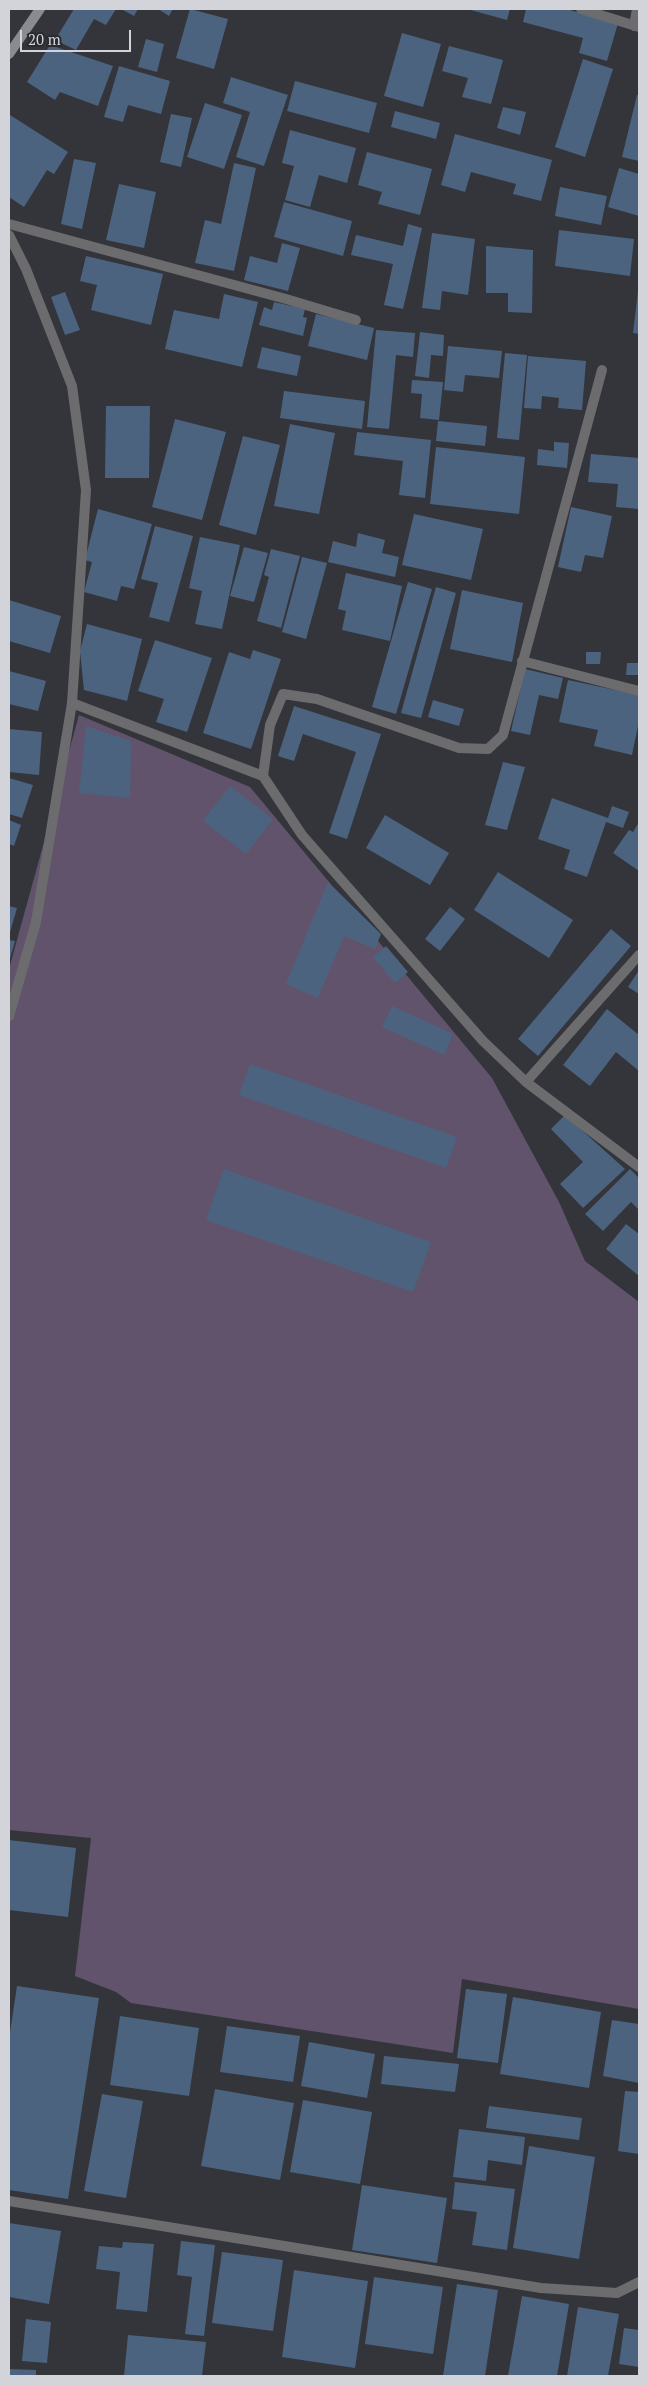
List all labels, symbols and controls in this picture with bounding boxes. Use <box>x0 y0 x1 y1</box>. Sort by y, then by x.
scale bar <box>22 20 134 52</box>
text: 20 m <box>28 29 61 49</box>

